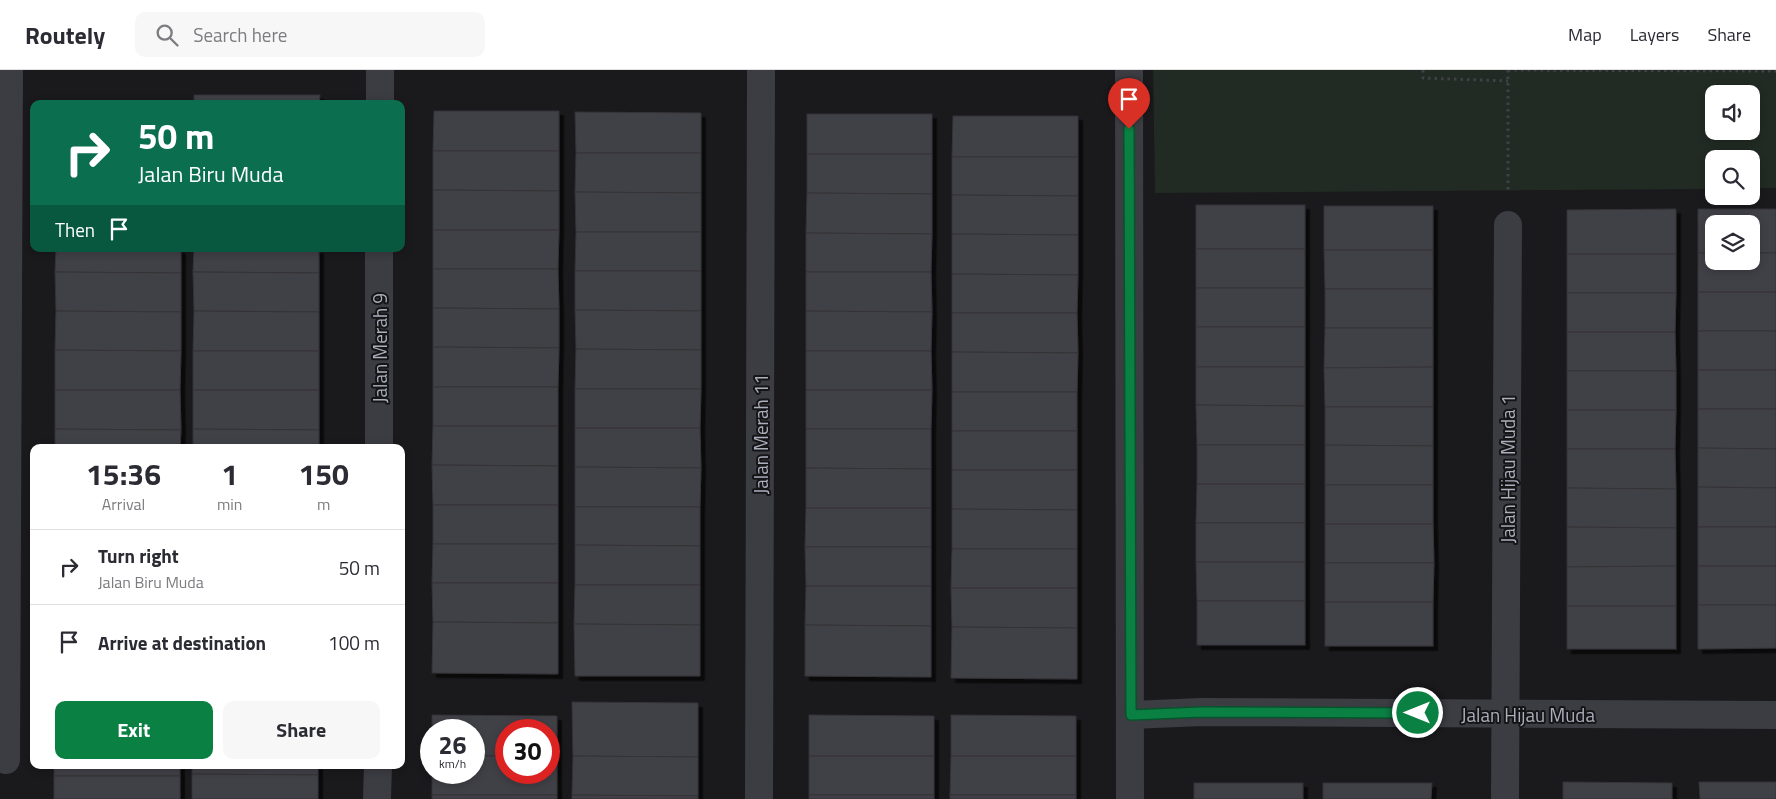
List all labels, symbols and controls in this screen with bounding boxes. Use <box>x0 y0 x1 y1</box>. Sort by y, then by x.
search box <box>135 12 485 57</box>
text: Routely <box>25 17 105 53</box>
text: Search here <box>193 20 287 49</box>
icon: search <box>153 21 181 49</box>
text: Map <box>1568 21 1602 48</box>
text: Layers <box>1630 21 1679 48</box>
text: Share <box>1707 21 1751 48</box>
pin <box>1108 78 1150 129</box>
icon: arrive <box>1115 85 1143 113</box>
map controls <box>1705 85 1760 270</box>
button: sound <box>1705 85 1760 140</box>
text: 50 m <box>138 109 214 163</box>
icon: right <box>55 120 120 185</box>
button: search <box>1705 150 1760 205</box>
text: Jalan Biru Muda <box>138 157 283 191</box>
text: Then <box>55 215 95 244</box>
icon: arrive <box>105 215 133 243</box>
button: layers <box>1705 215 1760 270</box>
street label: Jalan Merah 9 <box>365 293 394 403</box>
street label: Jalan Merah 11 <box>746 374 775 494</box>
street label: Jalan Hijau Muda 1 <box>1493 395 1522 543</box>
text: 15:36 <box>86 451 161 497</box>
text: 1 <box>221 451 238 497</box>
text: 150 <box>299 451 349 497</box>
text: Arrival <box>102 492 145 516</box>
text: min <box>217 492 242 516</box>
text: m <box>317 492 330 516</box>
text: Turn right <box>98 541 179 570</box>
icon: right <box>55 553 83 581</box>
text: 50 m <box>339 553 380 582</box>
text: Jalan Biru Muda <box>98 570 204 594</box>
icon: arrive <box>55 628 83 656</box>
text: Arrive at destination <box>98 628 266 657</box>
text: 100 m <box>328 628 380 657</box>
position arrow <box>1391 686 1443 738</box>
street label: Jalan Hijau Muda <box>1461 700 1595 729</box>
button: Exit <box>55 701 213 759</box>
button: Share <box>223 701 380 759</box>
speed limit sign: 30 <box>495 719 560 784</box>
text: 26 <box>438 726 467 764</box>
text: km/h <box>439 754 466 773</box>

